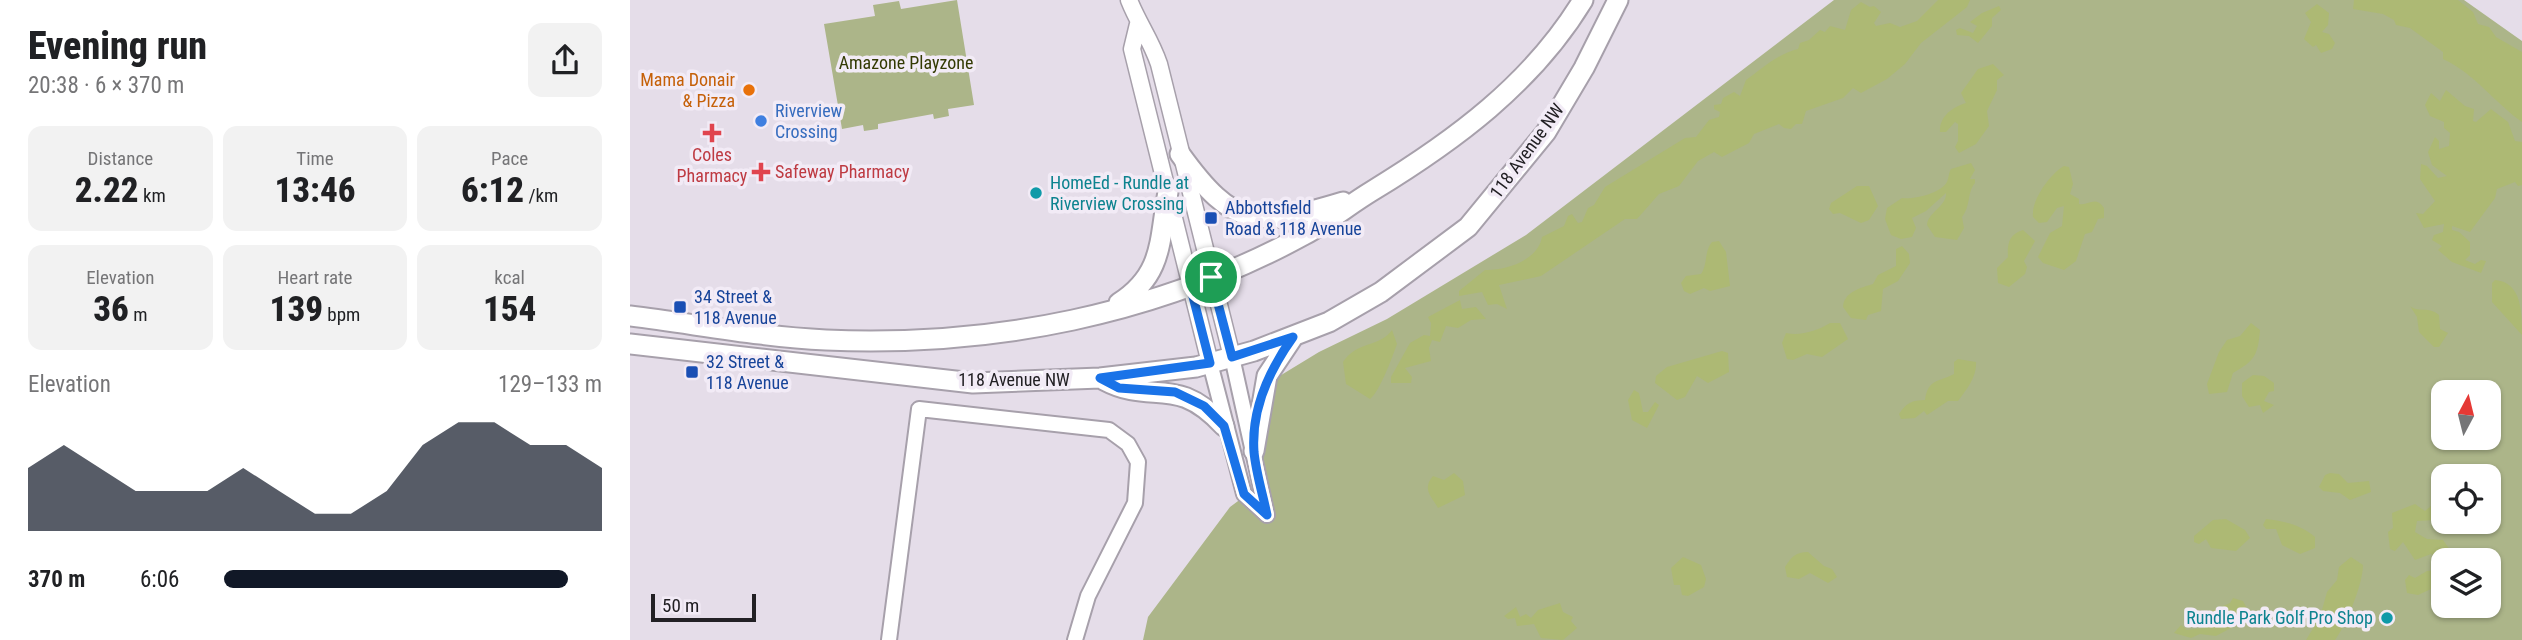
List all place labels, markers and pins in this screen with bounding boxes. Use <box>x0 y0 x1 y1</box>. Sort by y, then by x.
place label: Mama Donair & Pizza <box>640 69 736 111</box>
marker: Mama Donair & Pizza <box>741 82 757 98</box>
place label: Riverview Crossing <box>775 100 843 142</box>
marker: Riverview Crossing <box>753 113 769 129</box>
marker: Coles Pharmacy <box>704 125 720 141</box>
place label: Coles Pharmacy <box>677 144 748 186</box>
place label: Safeway Pharmacy <box>775 161 910 182</box>
marker: Safeway Pharmacy <box>753 164 769 180</box>
place label: HomeEd - Rundle at Riverview Crossing <box>1050 172 1189 214</box>
marker: HomeEd - Rundle at Riverview Crossing <box>1028 185 1044 201</box>
place label: Abbottsfield Road & 118 Avenue <box>1225 197 1362 239</box>
marker: Abbottsfield Road & 118 Avenue <box>1203 210 1219 226</box>
pin <box>1181 247 1241 307</box>
place label: 34 Street & 118 Avenue <box>694 286 777 328</box>
marker: 34 Street & 118 Avenue <box>672 299 688 315</box>
place label: 32 Street & 118 Avenue <box>706 351 789 393</box>
marker: 32 Street & 118 Avenue <box>684 364 700 380</box>
place label: Rundle Park Golf Pro Shop <box>2186 607 2373 628</box>
marker: Rundle Park Golf Pro Shop <box>2379 610 2395 626</box>

